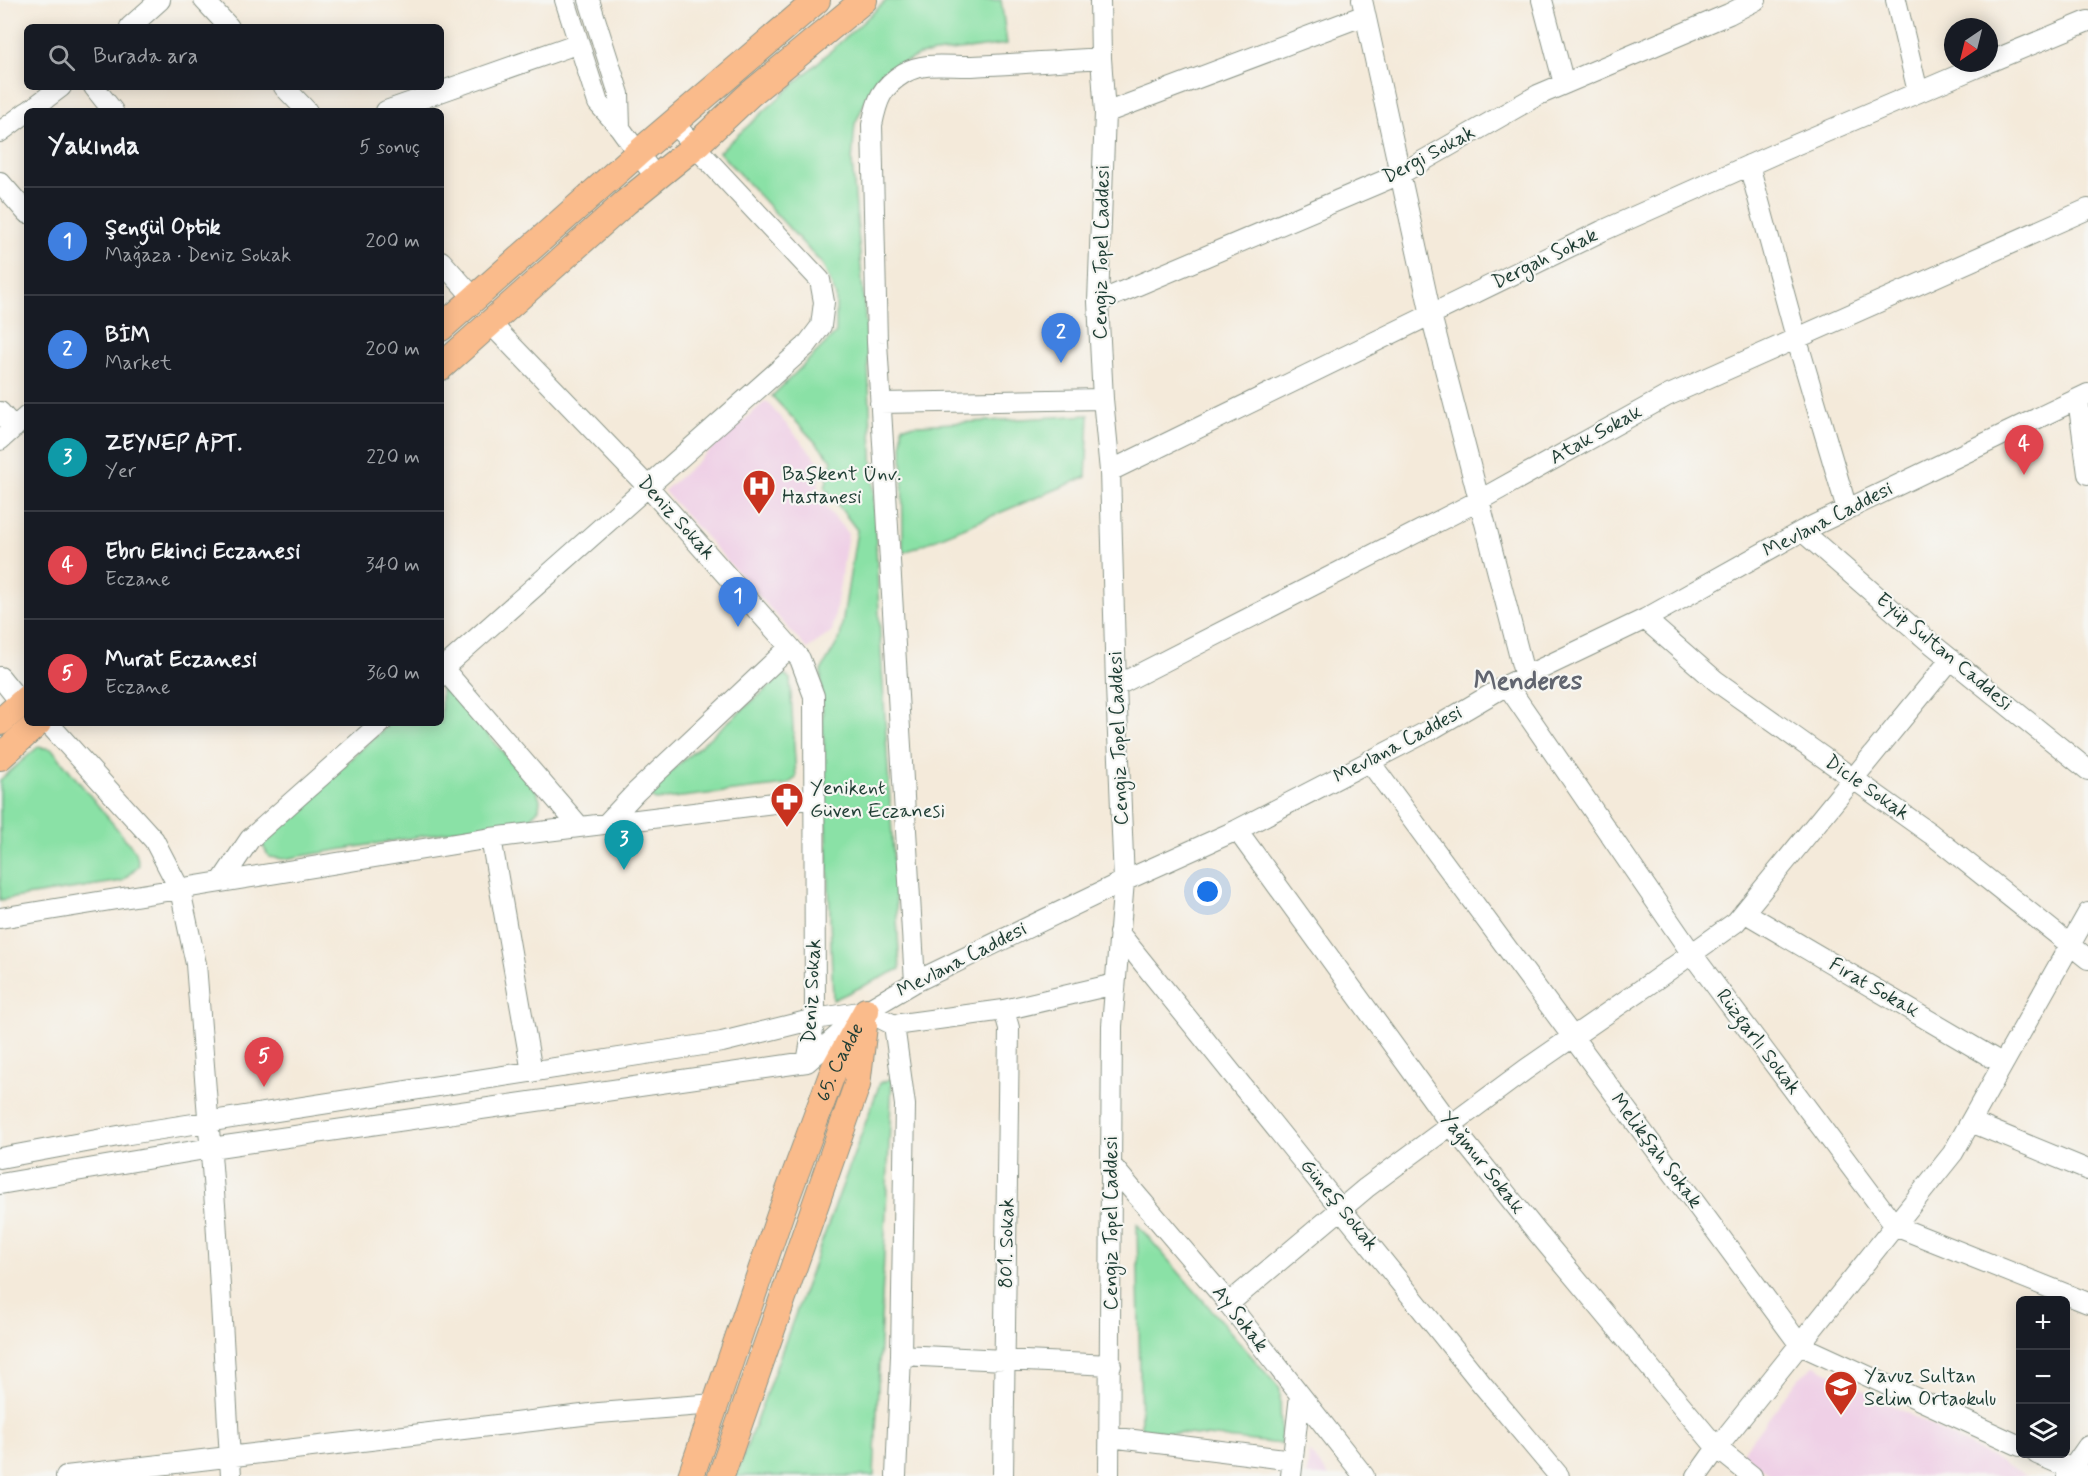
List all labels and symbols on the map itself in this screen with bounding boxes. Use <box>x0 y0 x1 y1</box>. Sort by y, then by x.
north arrow <box>1944 18 1998 72</box>
street label: Dergi Sokak <box>1378 119 1481 192</box>
street label: Cengiz Topel Caddesi <box>1087 164 1118 340</box>
street label: Dergah Sokak <box>1488 222 1603 297</box>
pin: 2 <box>1042 314 1080 363</box>
street label: Atak Sokak <box>1545 399 1647 471</box>
pin: 4 <box>2004 426 2044 475</box>
place label: Başkent Ünv. Hastanesi <box>782 461 901 511</box>
hospital icon: Başkent Ünv. Hastanesi <box>741 468 777 515</box>
street label: Deniz Sokak <box>631 470 721 566</box>
street label: Mevlana Caddesi <box>1758 476 1898 564</box>
pin: 1 <box>718 578 758 627</box>
street label: Eyüp Sultan Caddesi <box>1870 587 2018 717</box>
street label: Cengiz Topel Caddesi <box>1102 650 1137 826</box>
district label: Menderes <box>1474 665 1583 699</box>
street label: Mevlana Caddesi <box>1329 700 1467 790</box>
street label: Dicle Sokak <box>1819 749 1915 827</box>
place label: Yenikent Güven Eczanesi <box>810 775 945 825</box>
pharmacy icon: Yenikent Güven Eczanesi <box>769 781 805 828</box>
pin: 3 <box>604 820 644 870</box>
your location <box>1193 877 1222 906</box>
street label: Mevlana Caddesi <box>892 916 1032 1004</box>
street label: Deniz Sokak <box>796 938 828 1044</box>
street label: Fırat Sokak <box>1824 951 1924 1025</box>
street label: Rüzgarlı Sokak <box>1708 984 1807 1102</box>
street label: 65. Cadde <box>810 1018 870 1105</box>
pin: 5 <box>244 1038 284 1087</box>
street label: Melikşah Sokak <box>1604 1088 1708 1214</box>
street label: Yağmur Sokak <box>1433 1106 1531 1220</box>
street label: Cengiz Topel Caddesi <box>1098 1135 1126 1311</box>
street label: Güneş Sokak <box>1294 1153 1385 1257</box>
street label: 801. Sokak <box>993 1197 1021 1289</box>
street label: Ay Sokak <box>1205 1280 1275 1358</box>
place label: Yavuz Sultan Selim Ortaokulu <box>1864 1363 1996 1413</box>
school or university icon: Yavuz Sultan Selim Ortaokulu <box>1823 1369 1859 1416</box>

